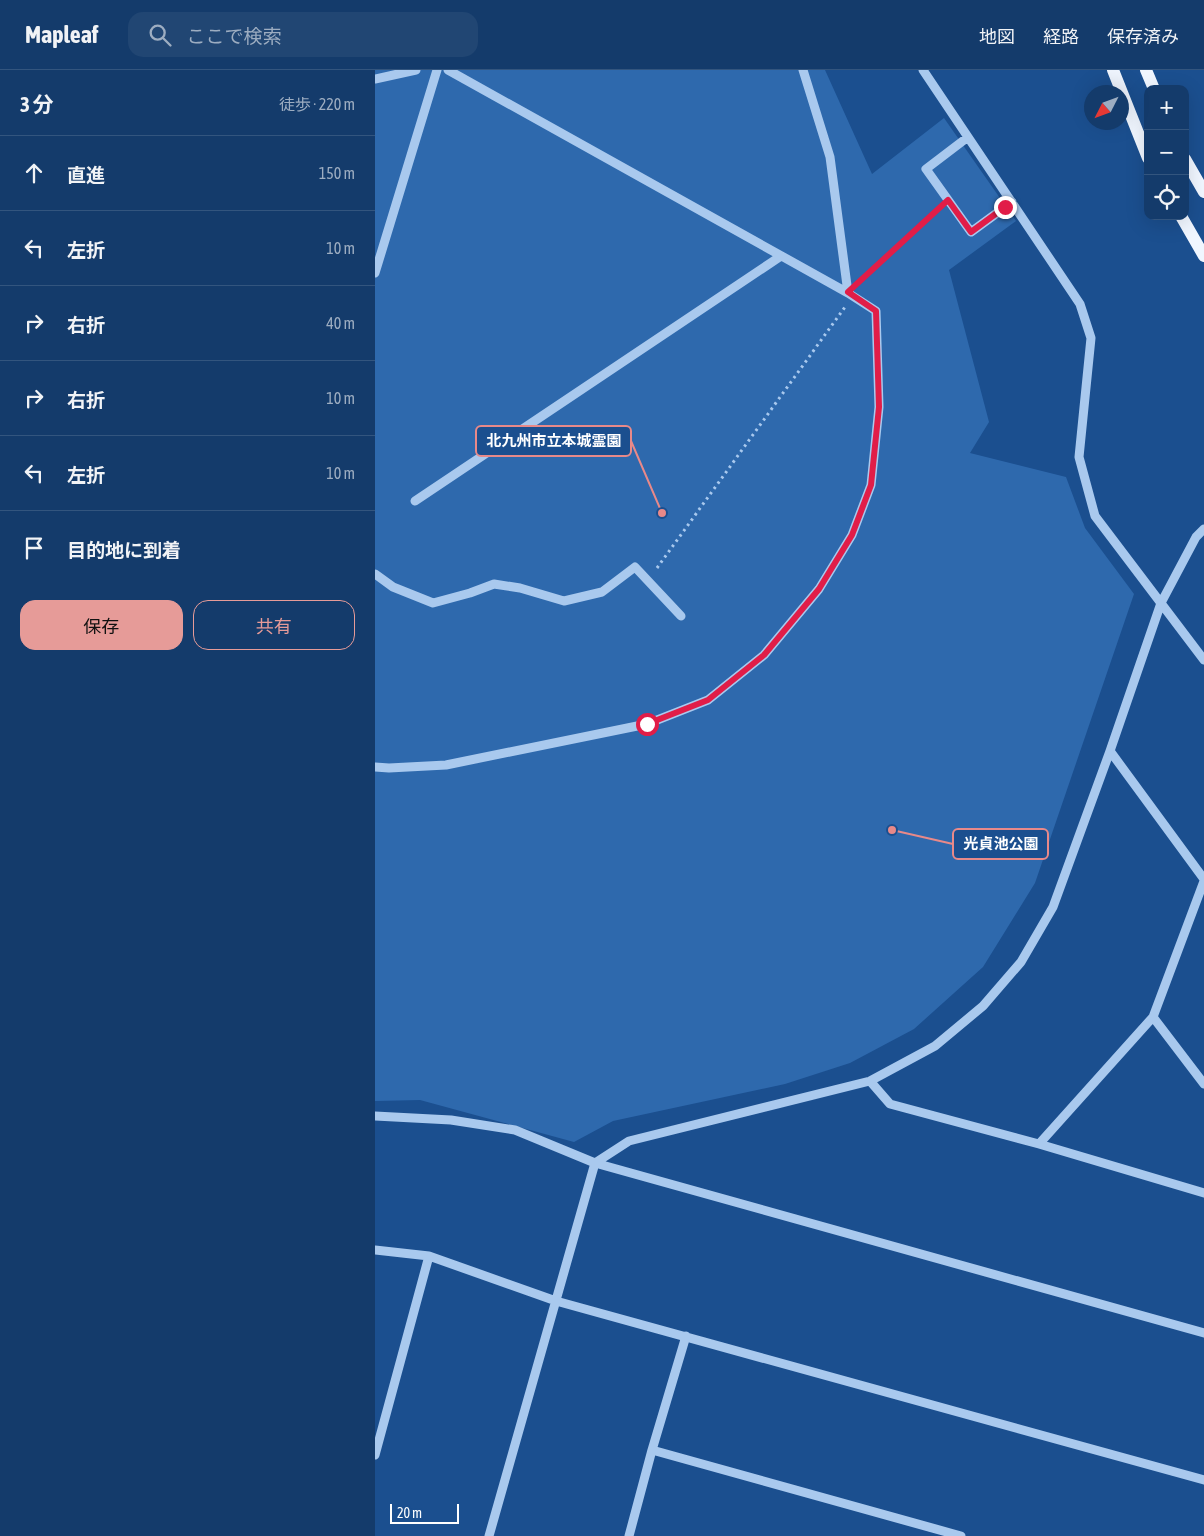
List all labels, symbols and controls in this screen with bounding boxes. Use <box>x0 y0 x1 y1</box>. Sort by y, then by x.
search box <box>128 12 478 57</box>
text: Mapleaf <box>25 21 98 48</box>
icon: search <box>146 21 174 49</box>
text: ここで検索 <box>186 25 281 47</box>
text: 地図 <box>979 26 1015 47</box>
text: 経路 <box>1043 26 1079 47</box>
text: 保存済み <box>1107 26 1179 47</box>
north arrow <box>1084 85 1129 130</box>
map controls <box>1144 85 1189 220</box>
button: + <box>1144 85 1189 130</box>
text: 3 分 <box>20 92 54 116</box>
text: 徒歩 · 220 m <box>279 95 355 113</box>
button: − <box>1144 130 1189 175</box>
icon: ahead <box>20 159 48 187</box>
text: 直進 <box>67 164 105 186</box>
text: 150 m <box>319 164 355 182</box>
button: locate <box>1144 175 1189 220</box>
route end <box>994 196 1017 219</box>
icon: left <box>20 234 48 262</box>
text: 左折 <box>67 239 105 261</box>
text: 10 m <box>326 239 355 257</box>
icon: right <box>20 309 48 337</box>
text: 右折 <box>67 314 105 336</box>
text: 40 m <box>326 314 355 332</box>
icon: right <box>20 384 48 412</box>
text: 右折 <box>67 389 105 411</box>
text: 10 m <box>326 389 355 407</box>
callout: 北九州市立本城霊園 <box>476 426 631 456</box>
text: 北九州市立本城霊園 <box>486 432 622 449</box>
icon: left <box>20 459 48 487</box>
text: 左折 <box>67 464 105 486</box>
text: 10 m <box>326 464 355 482</box>
icon: arrive <box>20 534 48 562</box>
text: 目的地に到着 <box>67 539 181 561</box>
button: 保存 <box>20 600 183 650</box>
button: 共有 <box>193 600 355 650</box>
route start <box>636 713 659 736</box>
callout: 光貞池公園 <box>953 829 1048 859</box>
text: 光貞池公園 <box>963 835 1039 852</box>
scale bar <box>390 1501 459 1524</box>
text: 20 m <box>397 1505 422 1521</box>

